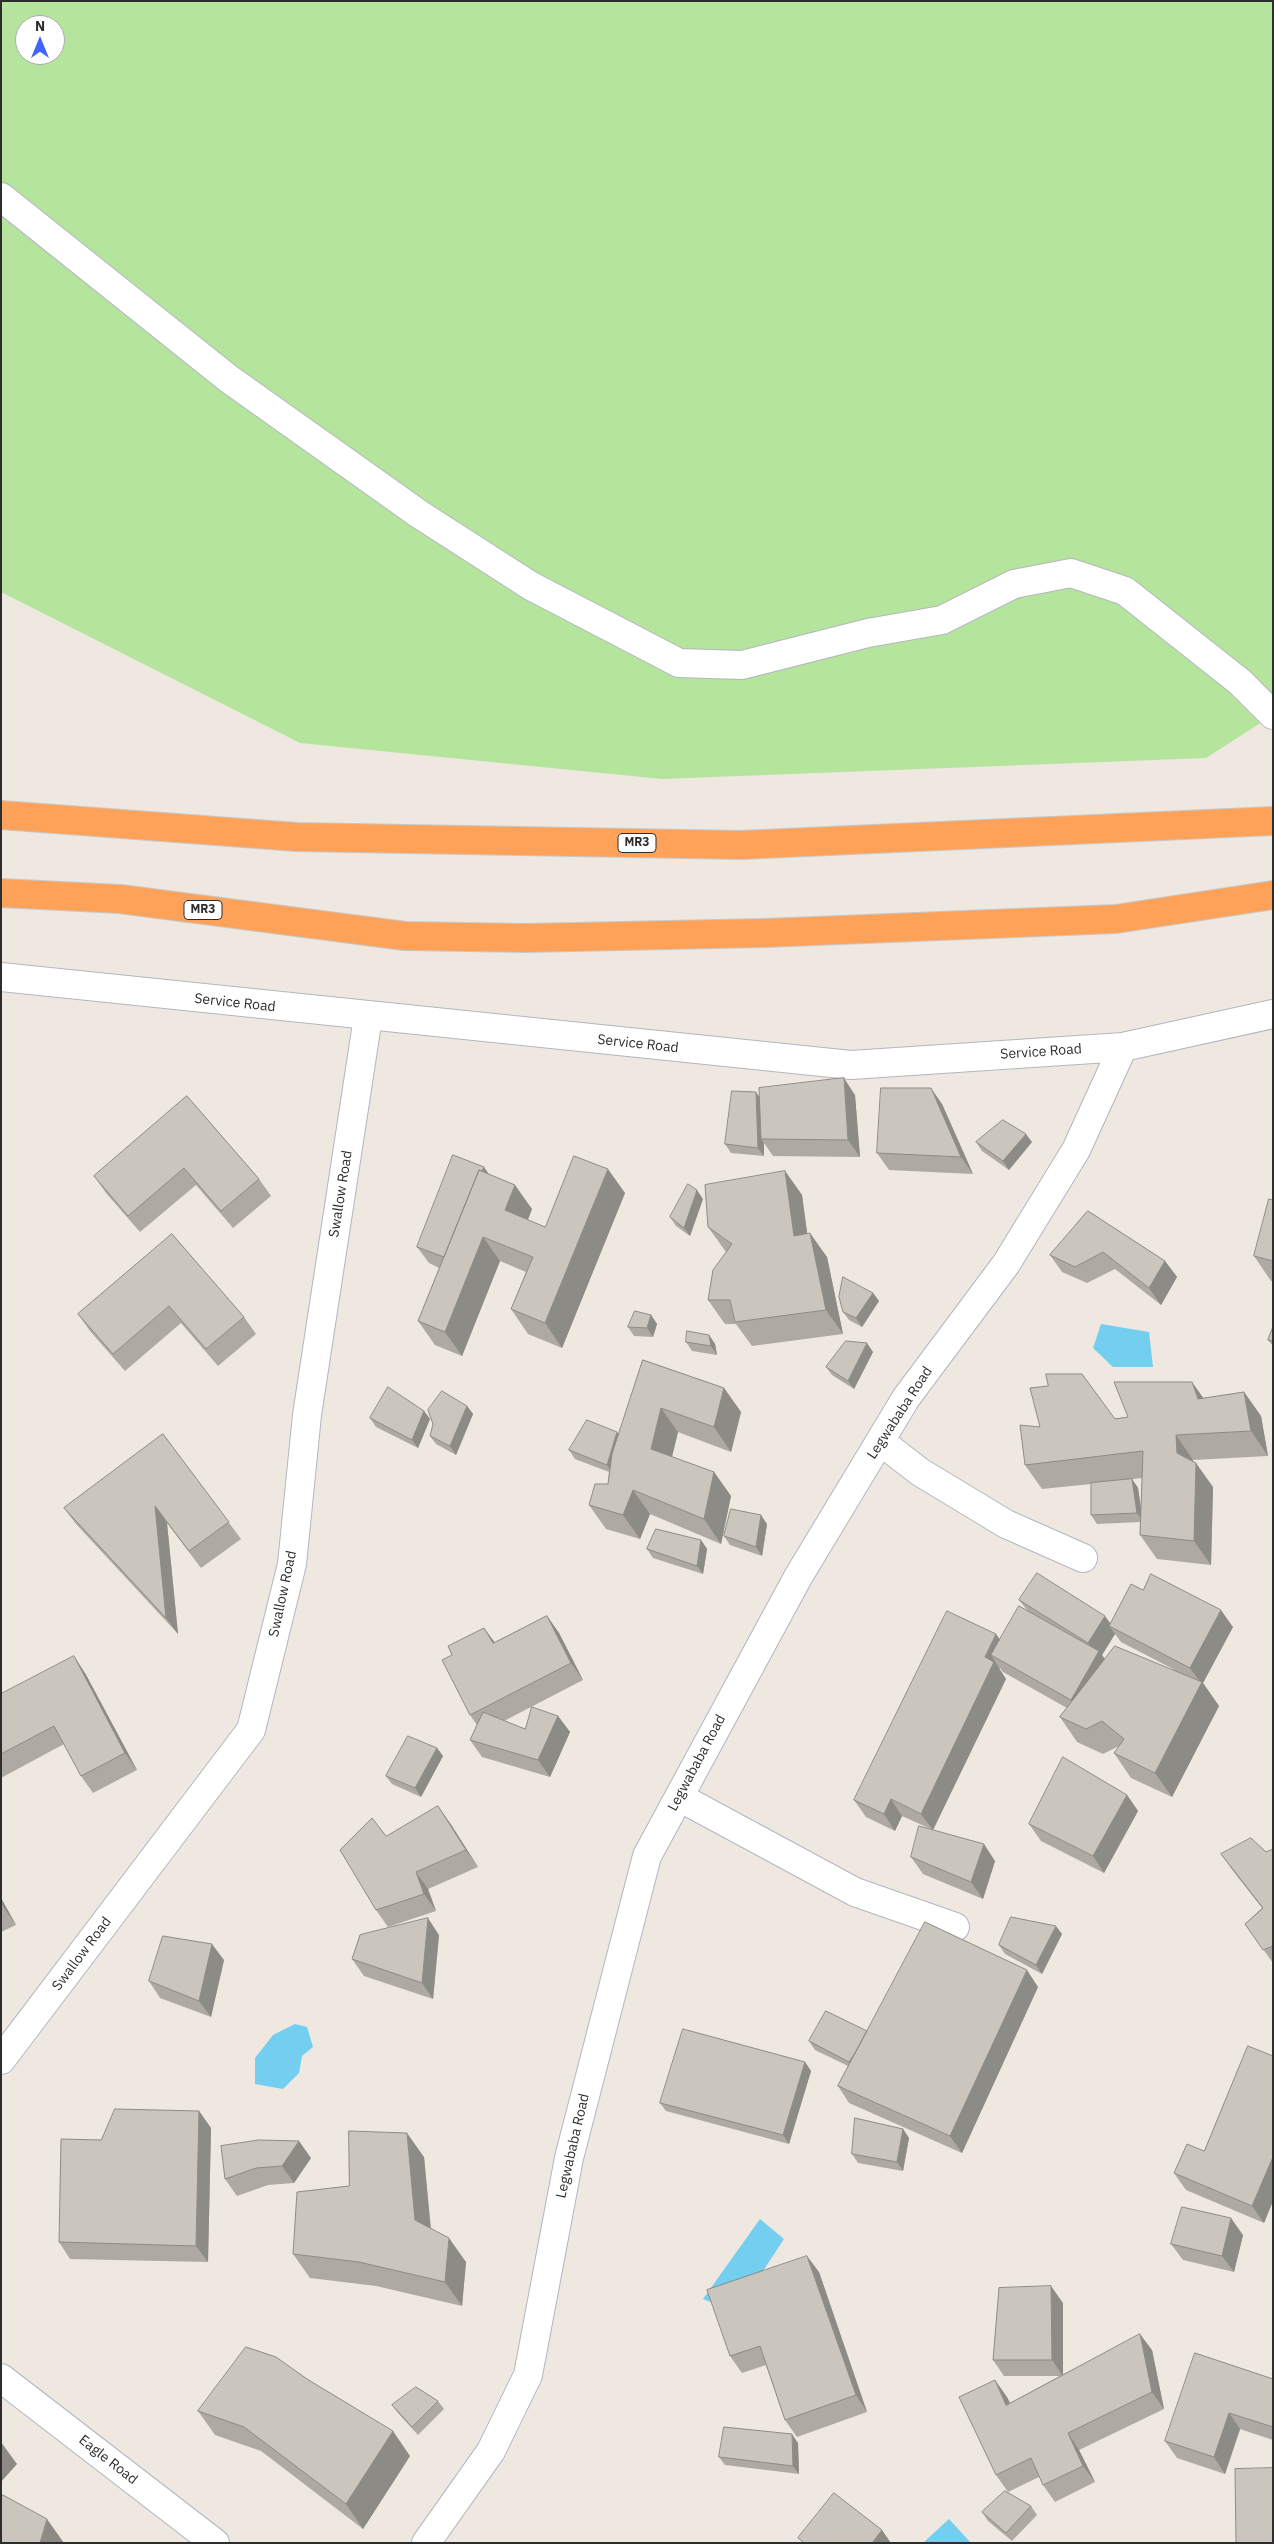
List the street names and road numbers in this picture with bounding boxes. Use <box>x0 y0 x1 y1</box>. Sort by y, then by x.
road number: MR3 <box>618 834 656 852</box>
road number: MR3 <box>184 900 222 920</box>
street label: Service Road <box>194 990 276 1016</box>
street label: Service Road <box>597 1031 679 1057</box>
street label: Service Road <box>1000 1041 1082 1063</box>
street label: Swallow Road <box>326 1149 356 1239</box>
street label: Legwababa Road <box>864 1364 936 1462</box>
street label: Swallow Road <box>266 1549 300 1639</box>
street label: Legwababa Road <box>665 1712 729 1814</box>
street label: Swallow Road <box>49 1914 115 1994</box>
street label: Legwababa Road <box>553 2092 593 2200</box>
street label: Eagle Road <box>75 2432 141 2488</box>

